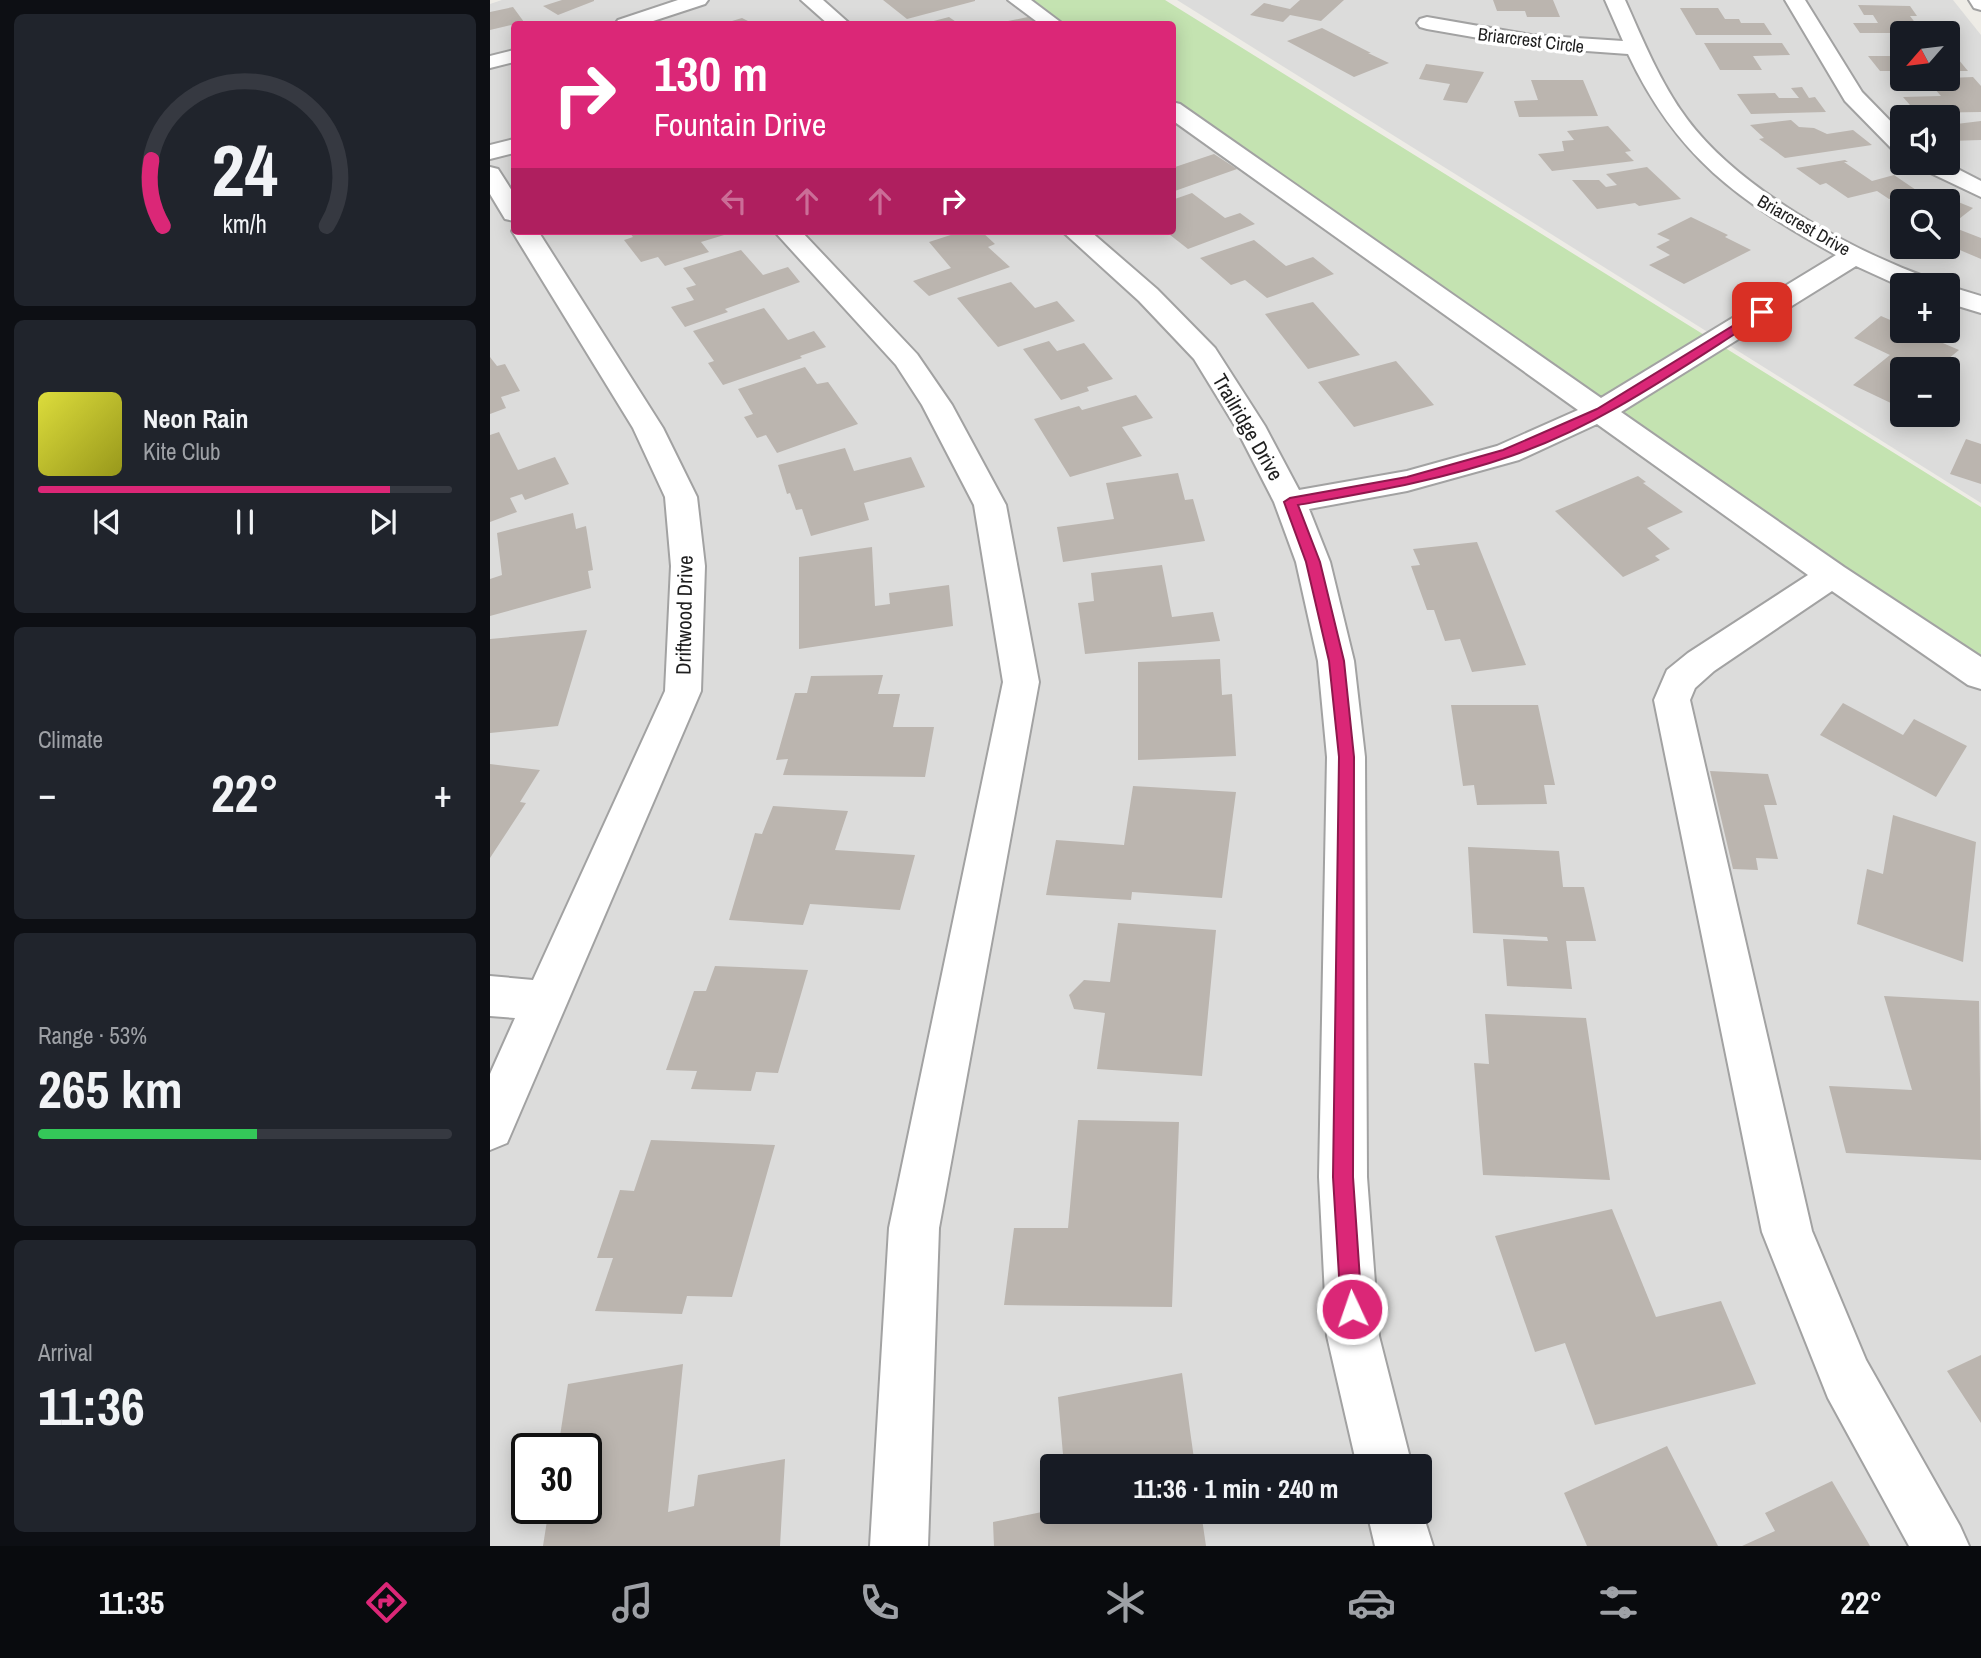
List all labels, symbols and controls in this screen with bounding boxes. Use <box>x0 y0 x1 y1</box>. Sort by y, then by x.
street label: Briarcrest Circle <box>1477 21 1585 59</box>
north arrow <box>1890 21 1960 91</box>
map controls <box>1890 21 1960 427</box>
text: 130 m <box>654 40 768 106</box>
icon: right <box>539 49 630 140</box>
text: Fountain Drive <box>654 103 826 146</box>
button: sound <box>1890 105 1960 175</box>
text: 24 <box>212 122 278 220</box>
icon: left <box>715 182 753 220</box>
icon: ahead <box>788 182 826 220</box>
icon: ahead <box>861 182 899 220</box>
icon: right <box>934 182 972 220</box>
street label: Briarcrest Drive <box>1753 188 1855 262</box>
button: search <box>1890 189 1960 259</box>
text: km/h <box>223 207 267 241</box>
button: + <box>1890 273 1960 343</box>
pin <box>1732 282 1792 342</box>
icon: arrive <box>1743 293 1781 331</box>
button: − <box>1890 357 1960 427</box>
street label: Trailridge Drive <box>1206 368 1290 486</box>
text: Neon Rain <box>143 401 248 436</box>
text: Kite Club <box>143 436 221 467</box>
icon: previous <box>88 503 126 541</box>
icon: pause <box>226 503 264 541</box>
icon: next <box>364 503 402 541</box>
street label: Driftwood Drive <box>668 555 700 675</box>
text: Climate <box>38 724 103 755</box>
text: 22° <box>211 758 279 828</box>
text: − <box>38 768 56 819</box>
text: + <box>434 768 452 819</box>
text: Range · 53% <box>38 1020 147 1051</box>
text: 265 km <box>38 1054 183 1124</box>
position arrow <box>1315 1272 1389 1346</box>
text: Arrival <box>38 1337 93 1368</box>
text: 11:36 <box>38 1371 145 1441</box>
speed limit sign: 30 <box>511 1433 602 1524</box>
text: 11:36 · 1 min · 240 m <box>1133 1471 1339 1506</box>
icon: directions <box>362 1578 411 1627</box>
icon: music <box>608 1578 657 1627</box>
icon: phone <box>855 1578 904 1627</box>
icon: climate <box>1101 1578 1150 1627</box>
icon: car <box>1347 1578 1396 1627</box>
icon: filters <box>1594 1578 1643 1627</box>
text: 11:35 <box>99 1581 164 1624</box>
text: 22° <box>1840 1581 1882 1624</box>

